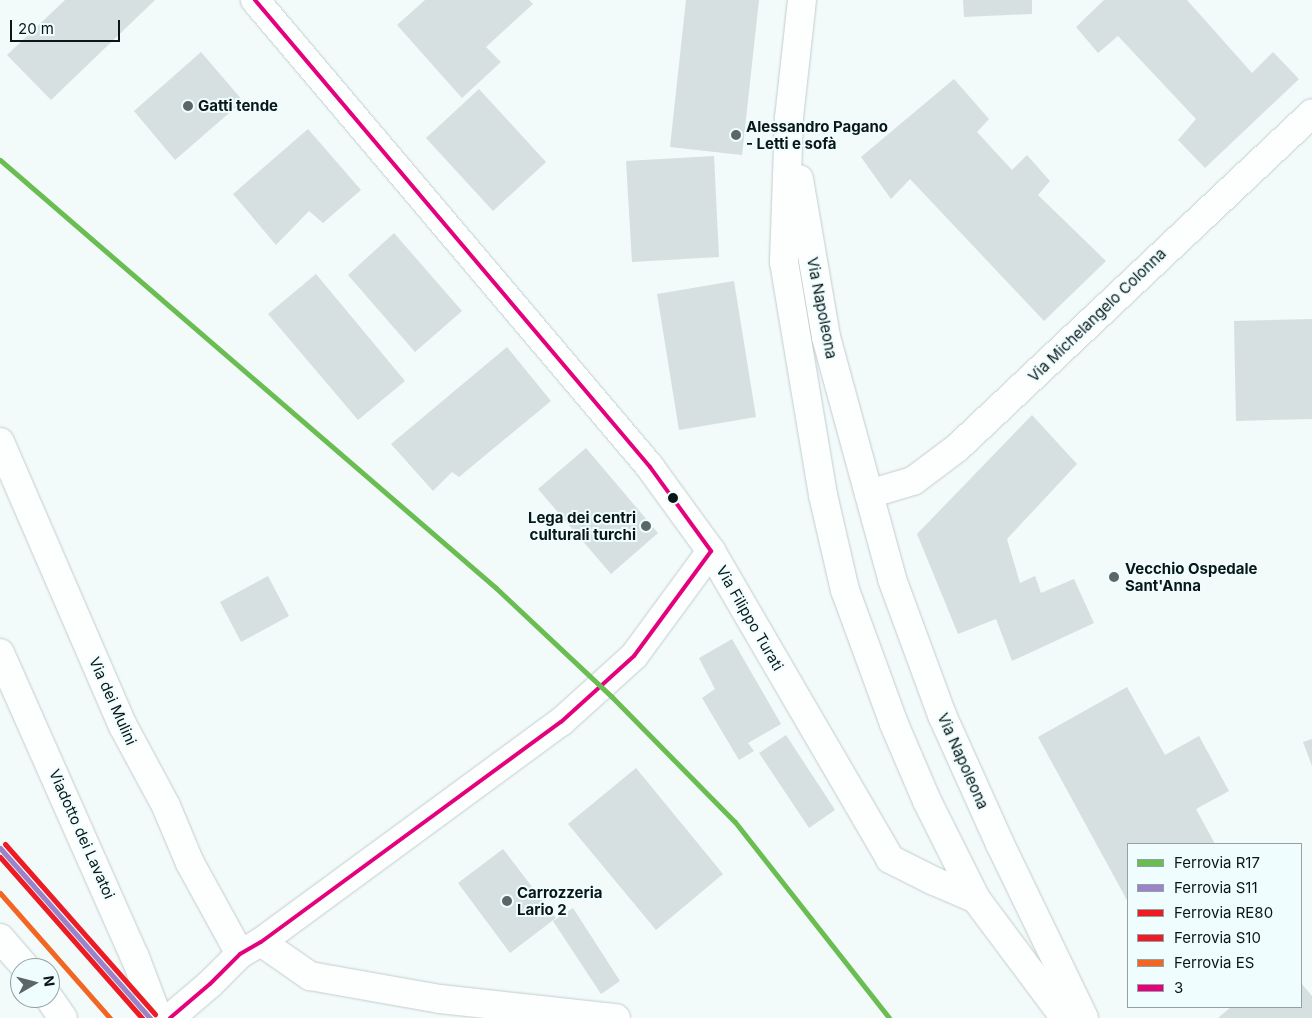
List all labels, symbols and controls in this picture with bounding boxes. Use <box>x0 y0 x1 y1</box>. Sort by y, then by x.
scale bar <box>12 10 122 42</box>
text: 20 m <box>18 19 54 38</box>
place label: Gatti tende <box>198 97 278 115</box>
marker: Gatti tende <box>182 100 194 112</box>
place label: Alessandro Pagano - Letti e sofà <box>746 117 888 152</box>
marker: Alessandro Pagano - Letti e sofà <box>730 129 742 141</box>
street label: Via Michelangelo Colonna <box>1024 244 1170 386</box>
street label: Via Napoleona <box>803 256 841 360</box>
unlabelled marker <box>668 493 678 503</box>
place label: Lega dei centri culturali turchi <box>528 508 636 543</box>
marker: Lega dei centri culturali turchi <box>640 520 652 532</box>
place label: Vecchio Ospedale Sant'Anna <box>1125 559 1258 594</box>
street label: Via Filippo Turati <box>713 562 787 674</box>
marker: Vecchio Ospedale Sant'Anna <box>1107 570 1121 584</box>
street label: Via dei Mulini <box>86 654 140 748</box>
street label: Via Napoleona <box>934 710 992 812</box>
street label: Viadotto dei Lavatoi <box>45 767 119 901</box>
legend <box>1127 843 1302 1008</box>
text: Ferrovia R17 <box>1174 853 1260 872</box>
text: Ferrovia S11 <box>1174 878 1258 897</box>
place label: Carrozzeria Lario 2 <box>517 883 602 918</box>
marker: Carrozzeria Lario 2 <box>501 895 513 907</box>
text: Ferrovia RE80 <box>1174 903 1273 922</box>
text: Ferrovia S10 <box>1174 928 1261 947</box>
text: Ferrovia ES <box>1174 953 1254 972</box>
north arrow <box>10 958 60 1008</box>
text: N <box>40 975 59 987</box>
text: 3 <box>1174 978 1183 997</box>

